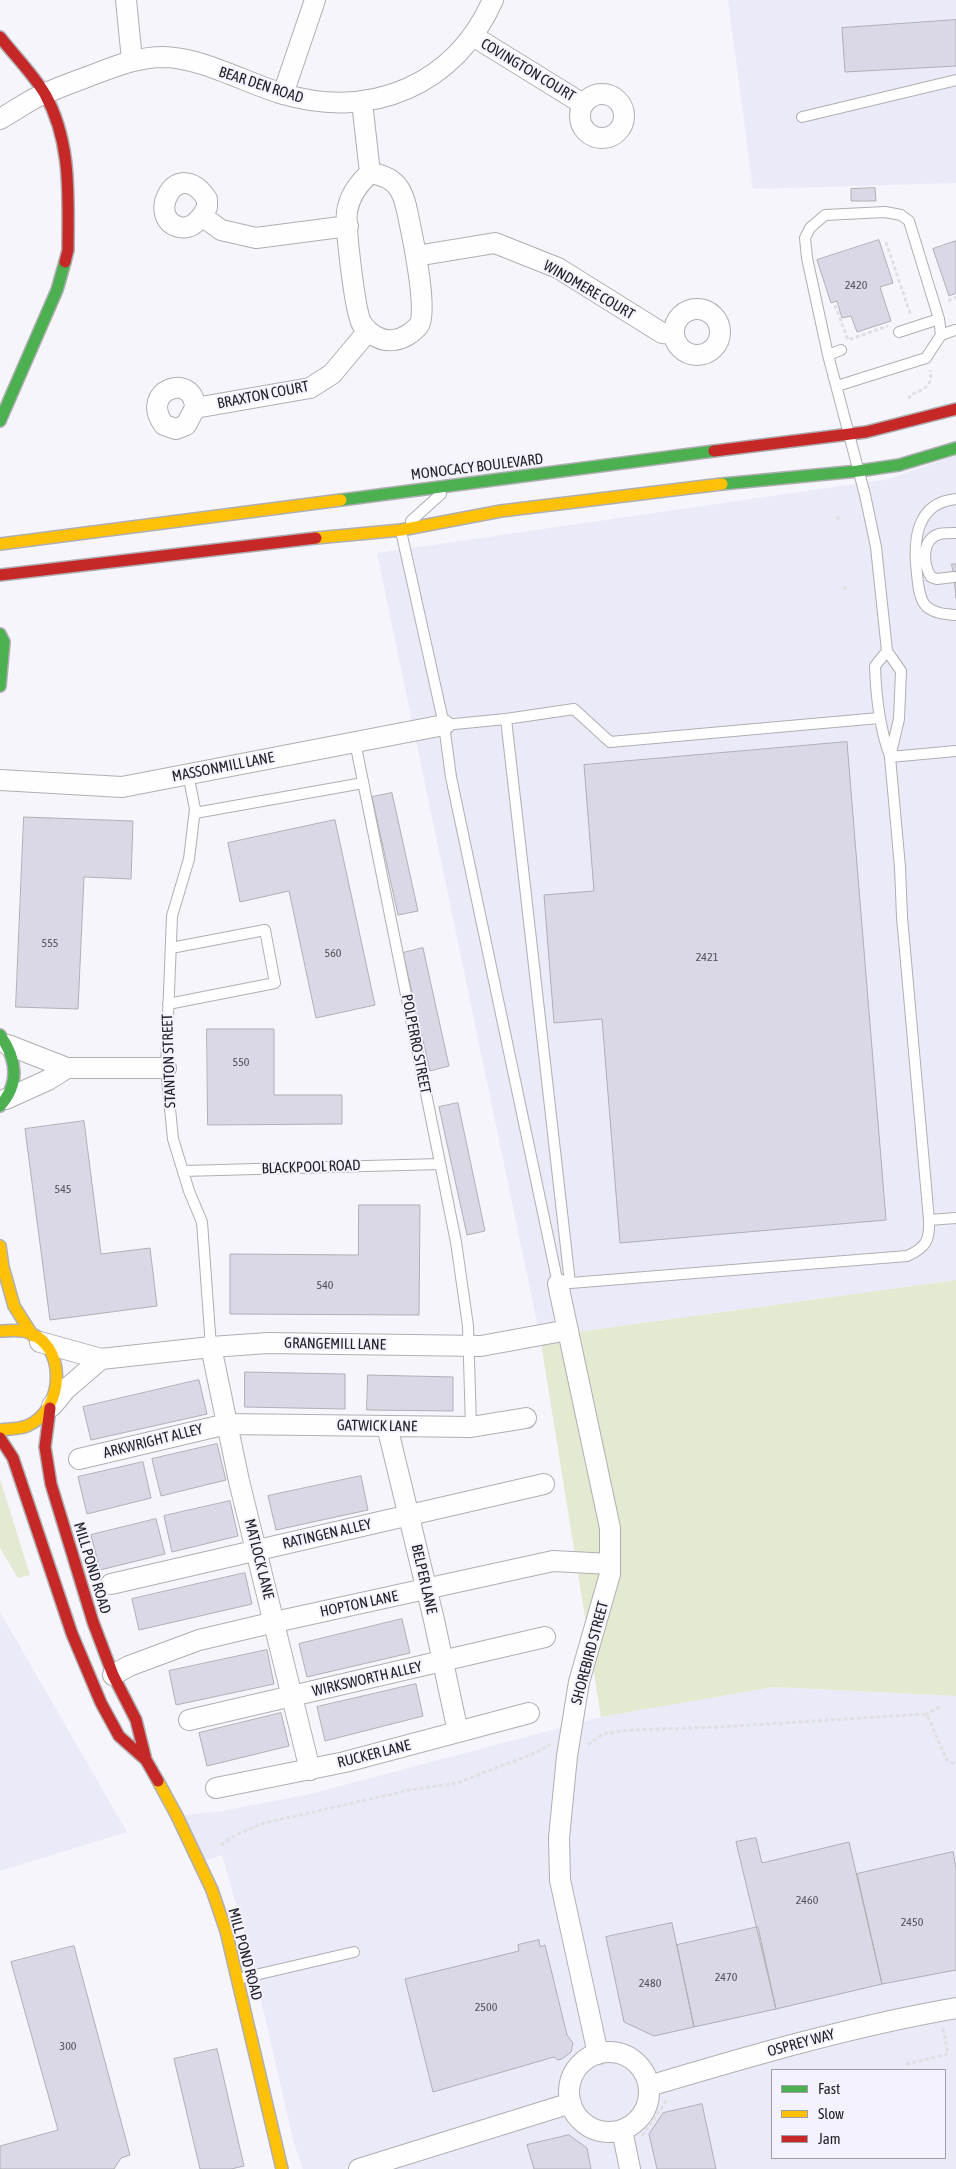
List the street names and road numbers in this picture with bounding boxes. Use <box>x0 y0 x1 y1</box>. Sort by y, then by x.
street label: COVINGTON COURT <box>477 35 579 105</box>
street label: BEAR DEN ROAD <box>216 63 306 107</box>
street label: WINDMERE COURT <box>540 257 638 323</box>
street label: BRAXTON COURT <box>216 377 310 413</box>
street label: MONOCACY BOULEVARD <box>410 450 544 484</box>
street label: MASSONMILL LANE <box>170 748 276 786</box>
street label: POLPERRO STREET <box>398 993 434 1095</box>
street label: STANTON STREET <box>158 1014 180 1108</box>
street label: BLACKPOOL ROAD <box>261 1156 361 1178</box>
street label: GRANGEMILL LANE <box>284 1334 386 1354</box>
street label: GATWICK LANE <box>337 1416 417 1436</box>
street label: ARKWRIGHT ALLEY <box>101 1420 205 1462</box>
street label: RATINGEN ALLEY <box>281 1515 373 1553</box>
street label: MATLOCK LANE <box>240 1517 278 1601</box>
street label: MILL POND ROAD <box>70 1520 114 1616</box>
street label: BELPER LANE <box>407 1542 441 1616</box>
street label: HOPTON LANE <box>318 1587 400 1621</box>
street label: SHOREBIRD STREET <box>568 1599 612 1707</box>
street label: WIRKSWORTH ALLEY <box>310 1658 424 1700</box>
street label: RUCKER LANE <box>336 1736 412 1772</box>
street label: MILL POND ROAD <box>224 1906 266 2002</box>
street label: OSPREY WAY <box>765 2025 837 2061</box>

